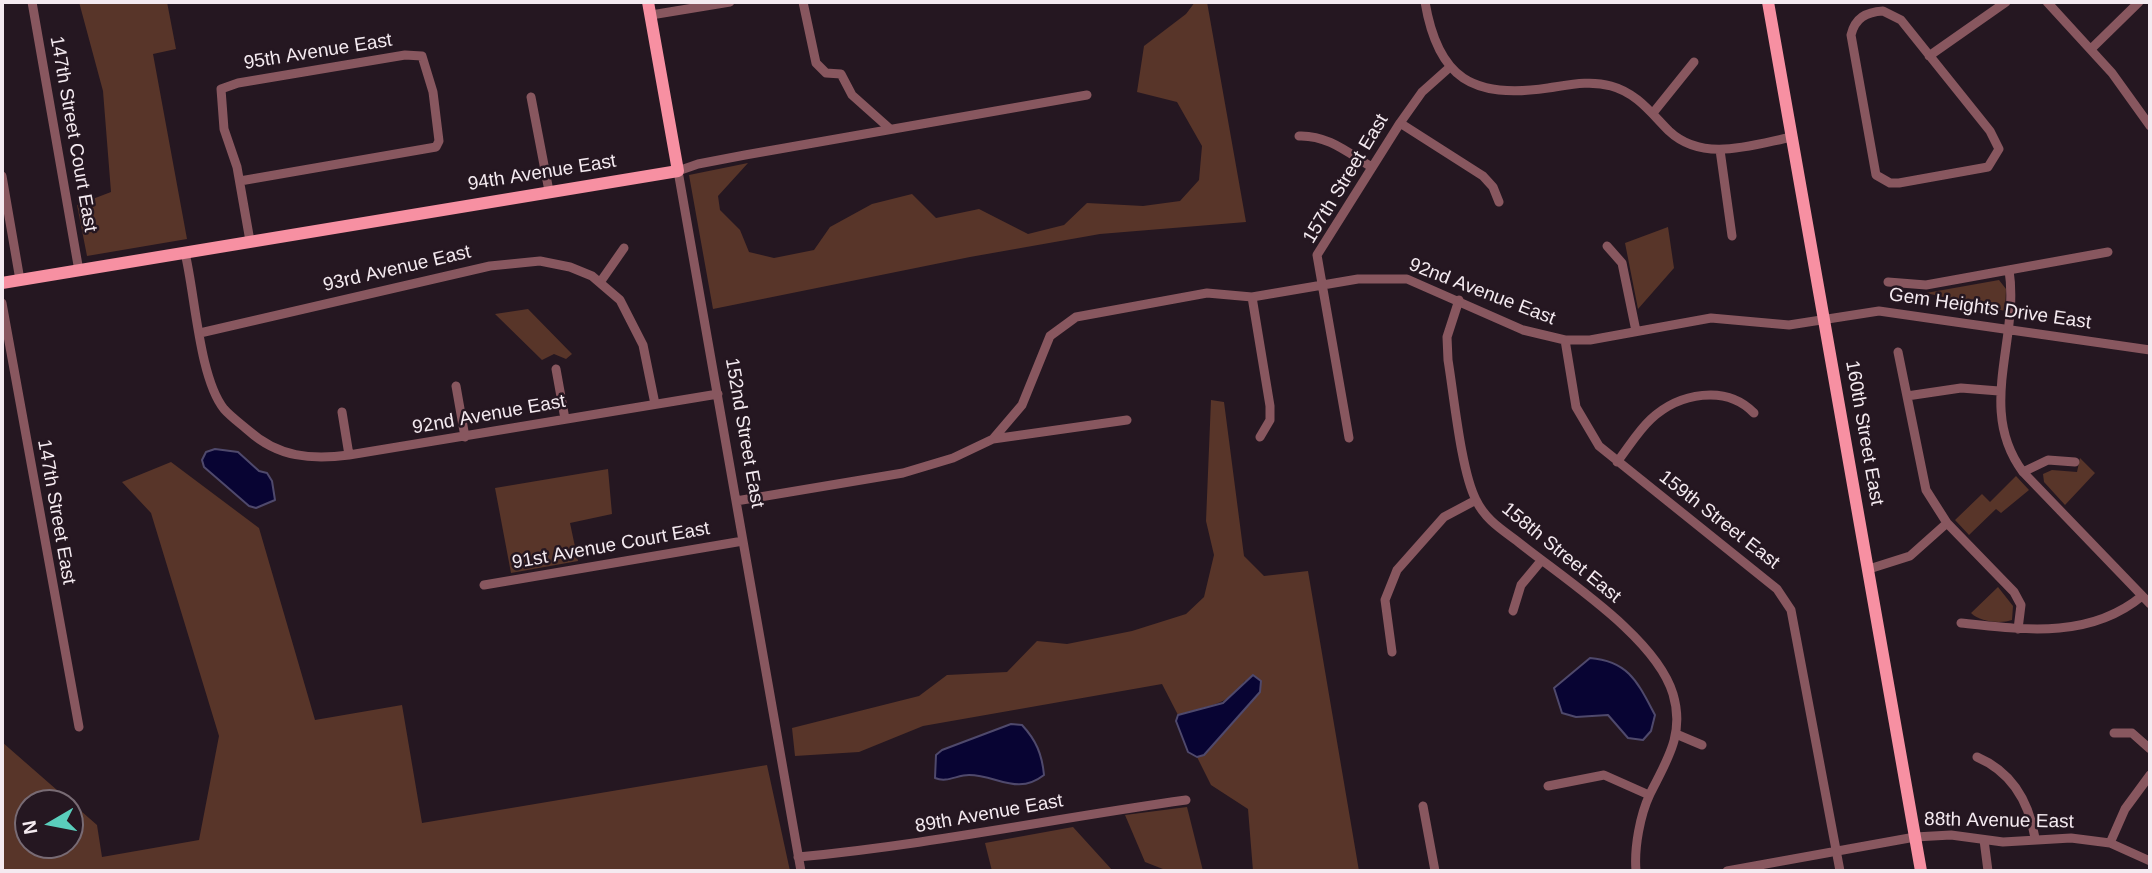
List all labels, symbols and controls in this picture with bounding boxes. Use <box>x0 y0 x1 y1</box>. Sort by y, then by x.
street label: 95th Avenue East <box>242 29 394 75</box>
street label: 147th Street Court East <box>45 34 101 234</box>
street label: 157th Street East <box>1298 110 1394 248</box>
street label: 94th Avenue East <box>466 150 618 196</box>
street label: 93rd Avenue East <box>321 241 473 297</box>
street label: 92nd Avenue East <box>1406 254 1558 330</box>
street label: Gem Heights Drive East <box>1888 284 2092 334</box>
street label: 152nd Street East <box>720 356 768 510</box>
street label: 160th Street East <box>1840 359 1888 507</box>
street label: 92nd Avenue East <box>411 390 567 440</box>
street label: 147th Street East <box>32 438 80 586</box>
street label: 159th Street East <box>1654 466 1784 574</box>
street label: 158th Street East <box>1497 498 1625 608</box>
street label: 91st Avenue Court East <box>510 517 712 575</box>
north arrow <box>14 789 84 859</box>
street label: 89th Avenue East <box>913 790 1065 838</box>
street label: 88th Avenue East <box>1924 808 2074 834</box>
text: N <box>18 819 41 836</box>

